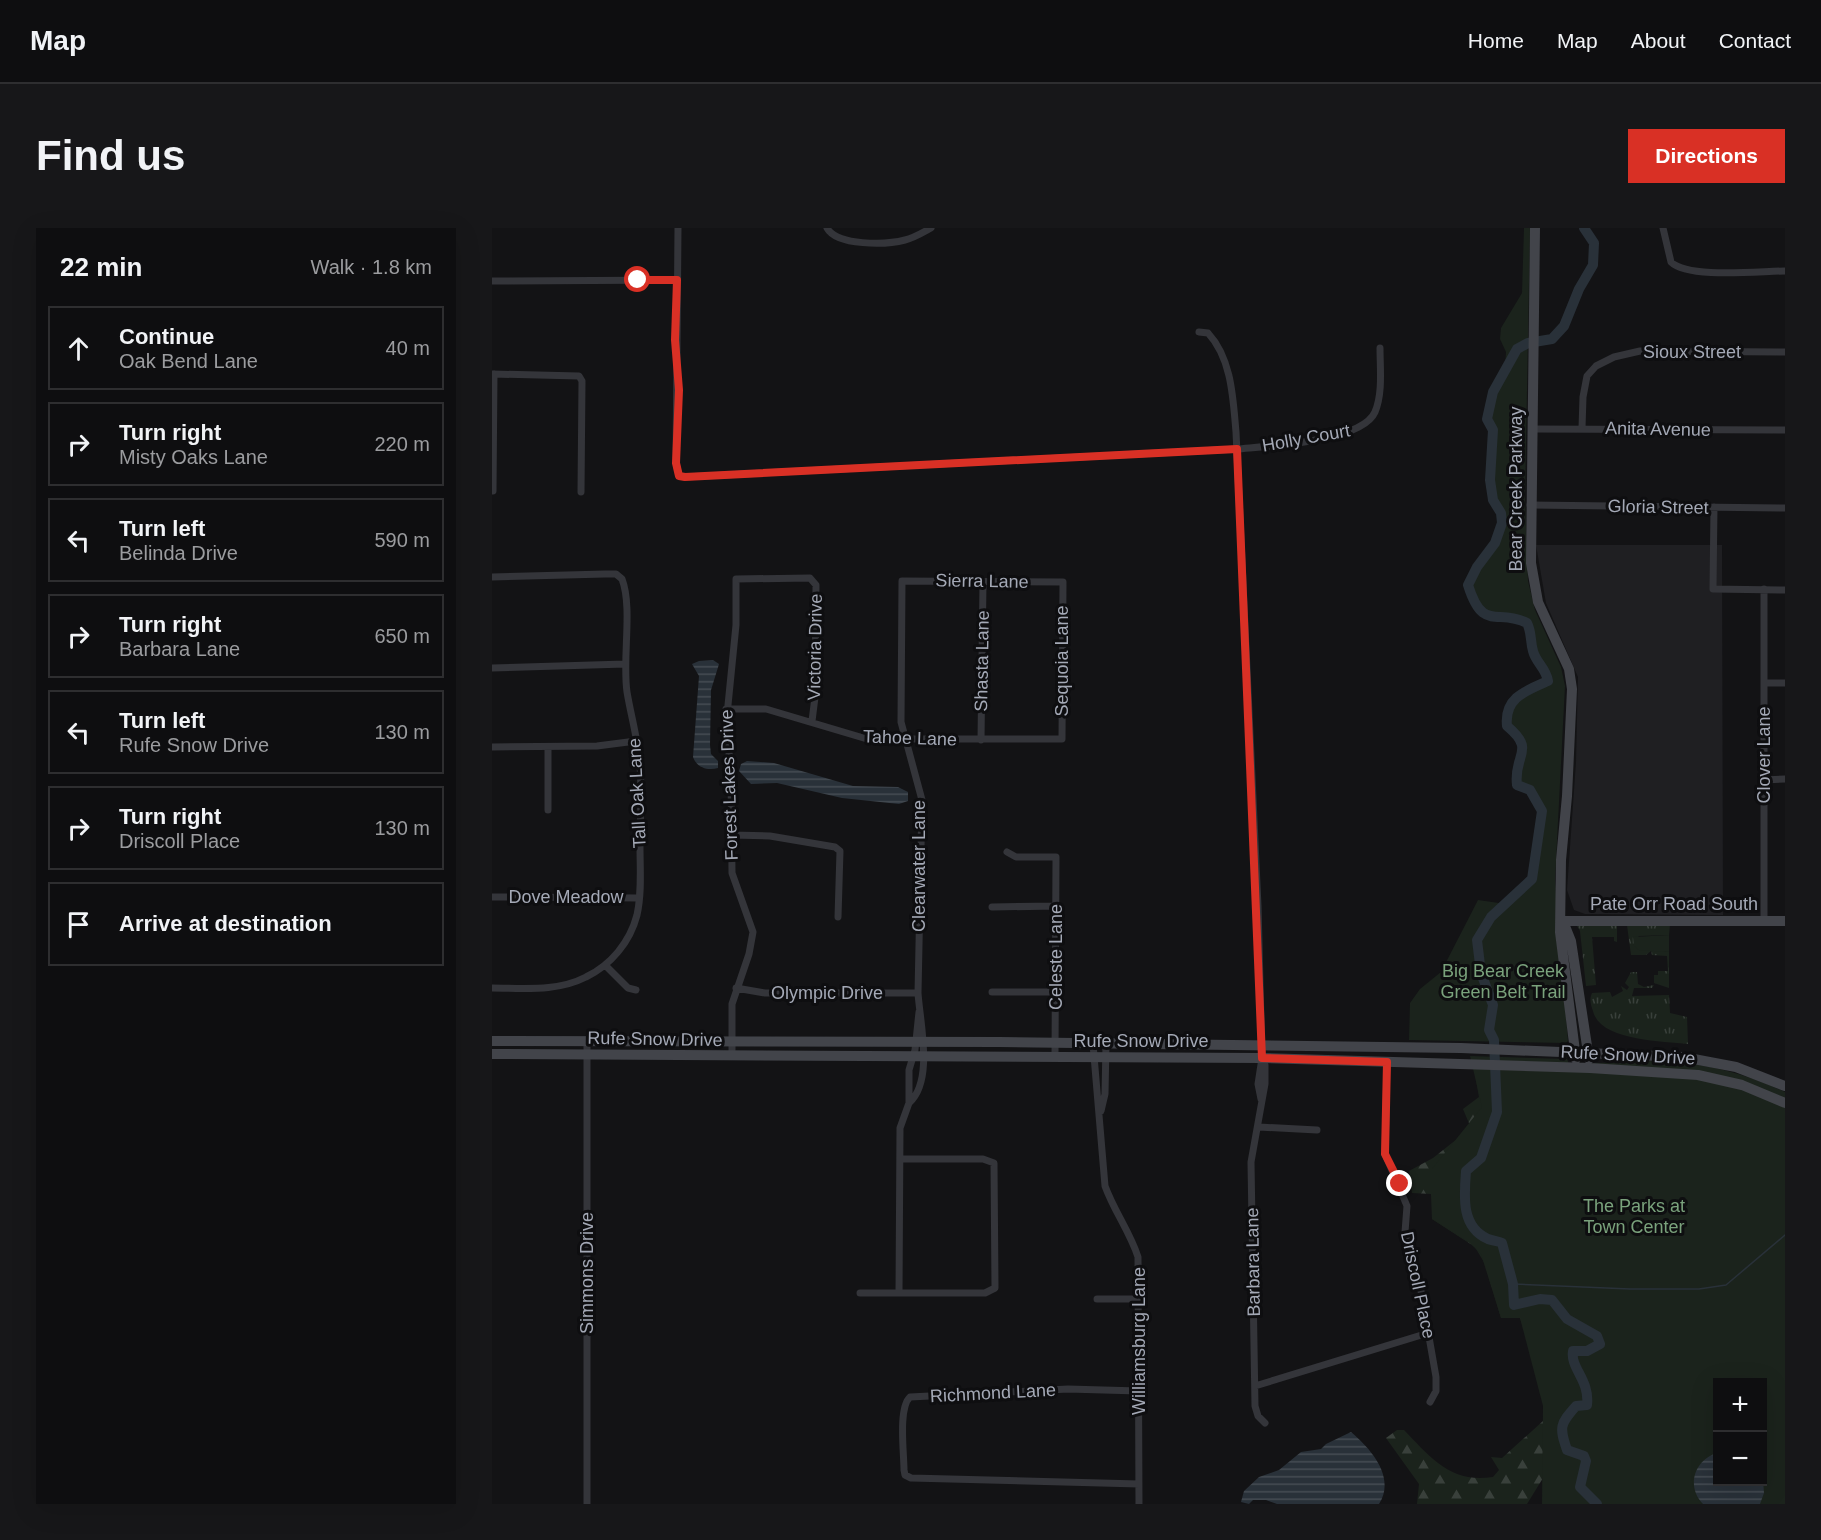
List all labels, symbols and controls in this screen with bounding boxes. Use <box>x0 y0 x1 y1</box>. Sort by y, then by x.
text: Map <box>30 25 86 56</box>
text: Home <box>1468 29 1524 52</box>
text: Map <box>1557 29 1598 52</box>
text: About <box>1631 29 1686 52</box>
text: Contact <box>1719 29 1791 52</box>
button: Directions <box>1628 129 1785 183</box>
text: Find us <box>36 132 185 179</box>
text: 22 min <box>60 252 142 282</box>
text: Walk · 1.8 km <box>311 256 432 278</box>
route start <box>624 266 650 292</box>
text: Continue <box>119 324 214 349</box>
icon: ahead <box>62 332 95 365</box>
text: 40 m <box>386 337 430 359</box>
street label: Sioux Street <box>1643 342 1741 362</box>
text: Oak Bend Lane <box>119 350 258 372</box>
street label: Bear Creek Parkway <box>1506 406 1526 572</box>
street label: Anita Avenue <box>1605 418 1711 440</box>
text: Turn right <box>119 420 221 445</box>
street label: Holly Court <box>1260 420 1352 456</box>
icon: right <box>62 428 95 461</box>
text: 220 m <box>374 433 430 455</box>
text: Misty Oaks Lane <box>119 446 268 468</box>
street label: Gloria Street <box>1607 496 1709 518</box>
text: Turn left <box>119 516 205 541</box>
icon: left <box>62 524 95 557</box>
text: 590 m <box>374 529 430 551</box>
text: Belinda Drive <box>119 542 238 564</box>
street label: Sierra Lane <box>935 570 1029 592</box>
street label: Victoria Drive <box>804 593 826 701</box>
street label: Sequoia Lane <box>1052 605 1072 717</box>
street label: Shasta Lane <box>971 610 993 712</box>
text: Turn right <box>119 612 221 637</box>
icon: right <box>62 620 95 653</box>
text: 650 m <box>374 625 430 647</box>
text: Barbara Lane <box>119 638 240 660</box>
street label: Clover Lane <box>1754 706 1774 804</box>
text: Turn left <box>119 708 205 733</box>
street label: Forest Lakes Drive <box>716 709 742 861</box>
icon: left <box>62 716 95 749</box>
text: 130 m <box>374 721 430 743</box>
street label: Tahoe Lane <box>863 726 957 750</box>
text: Rufe Snow Drive <box>119 734 269 756</box>
street label: Tall Oak Lane <box>624 738 650 848</box>
street label: Clearwater Lane <box>909 800 929 932</box>
text: Turn right <box>119 804 221 829</box>
icon: right <box>62 812 95 845</box>
text: 130 m <box>374 817 430 839</box>
text: Driscoll Place <box>119 830 240 852</box>
street label: Dove Meadow <box>508 887 625 907</box>
street label: Pate Orr Road South <box>1590 894 1758 914</box>
street label: Celeste Lane <box>1046 904 1066 1010</box>
icon: arrive <box>62 908 95 941</box>
text: Arrive at destination <box>119 911 332 936</box>
park label: Big Bear Creek Green Belt Trail <box>1440 961 1566 1002</box>
street label: Olympic Drive <box>771 983 883 1003</box>
street label: Rufe Snow Drive <box>587 1028 723 1050</box>
street label: Rufe Snow Drive <box>1073 1031 1209 1051</box>
street label: Rufe Snow Drive <box>1560 1041 1696 1069</box>
route end <box>1386 1170 1412 1196</box>
park label: The Parks at Town Center <box>1583 1196 1685 1237</box>
street label: Barbara Lane <box>1242 1207 1264 1317</box>
street label: Simmons Drive <box>577 1212 597 1334</box>
street label: Driscoll Place <box>1397 1230 1439 1340</box>
street label: Williamsburg Lane <box>1129 1267 1149 1415</box>
map controls <box>1713 1378 1767 1486</box>
button: + <box>1713 1378 1767 1432</box>
street label: Richmond Lane <box>930 1380 1056 1406</box>
button: − <box>1713 1432 1767 1486</box>

